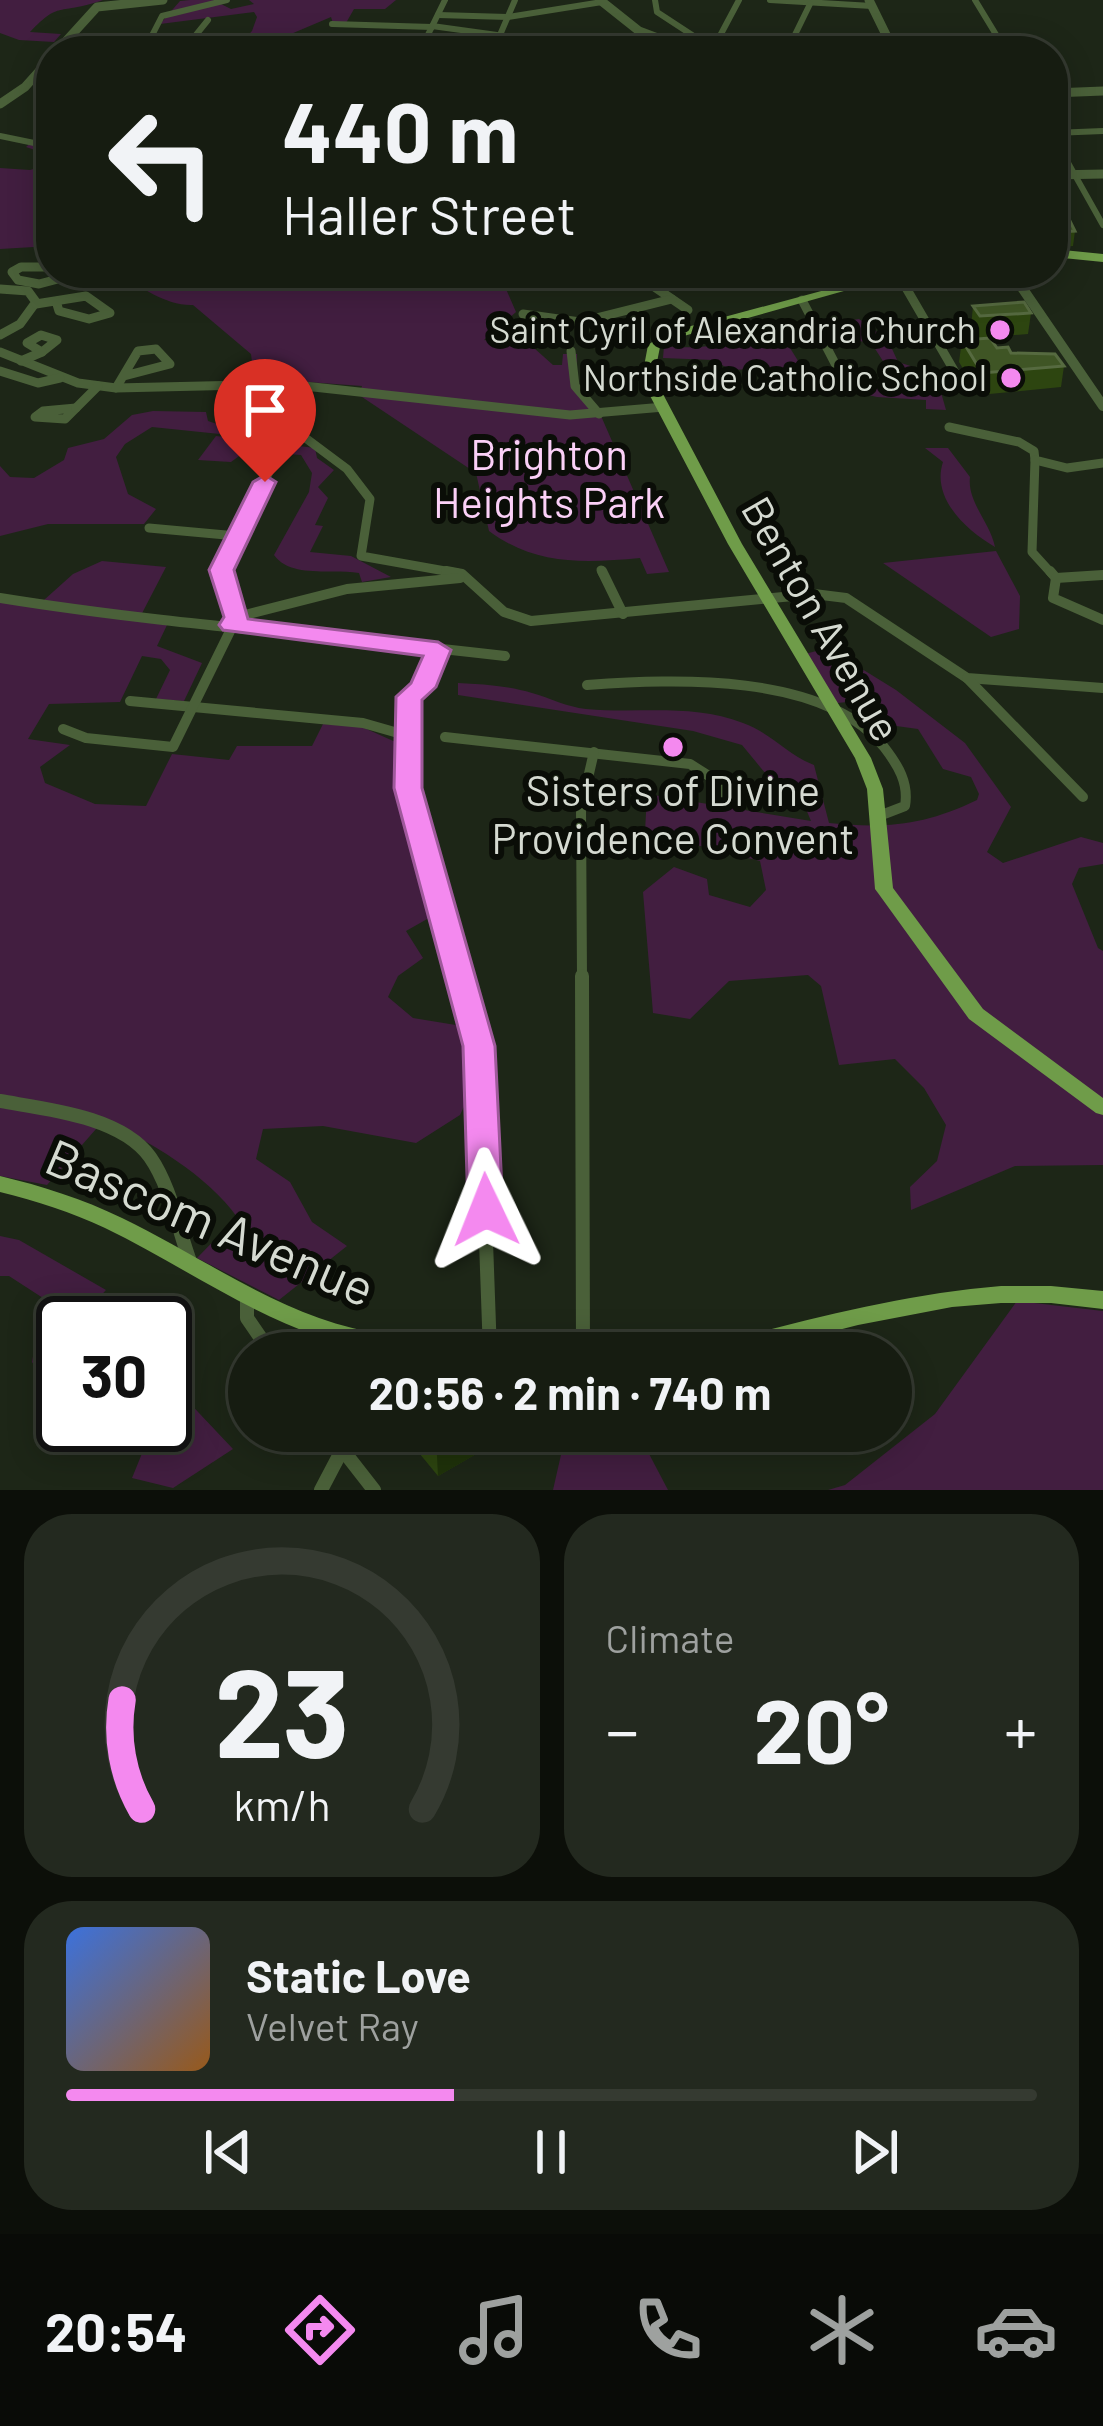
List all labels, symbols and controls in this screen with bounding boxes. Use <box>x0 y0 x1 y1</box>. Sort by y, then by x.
text: 440 m <box>282 79 518 180</box>
icon: left <box>84 84 240 240</box>
text: Haller Street <box>282 181 576 246</box>
place label: Saint Cyril of Alexandria Church <box>489 307 976 350</box>
marker: Saint Cyril of Alexandria Church <box>987 317 1013 343</box>
place label: Northside Catholic School <box>583 355 987 398</box>
pin <box>214 359 316 482</box>
marker: Northside Catholic School <box>998 365 1024 391</box>
icon: arrive <box>232 377 298 443</box>
park label: Brighton Heights Park <box>433 428 665 527</box>
street label: Benton Avenue <box>733 487 913 749</box>
marker: Sisters of Divine Providence Convent <box>660 734 686 760</box>
place label: Sisters of Divine Providence Convent <box>492 764 854 862</box>
street label: Bascom Avenue <box>38 1124 384 1317</box>
position arrow <box>423 1147 549 1273</box>
speed limit sign: 30 <box>36 1296 192 1452</box>
text: 20:56 · 2 min · 740 m <box>369 1365 771 1419</box>
text: Climate <box>606 1614 735 1661</box>
text: 23 <box>214 1633 350 1783</box>
text: 20° <box>753 1674 889 1782</box>
text: − <box>606 1689 639 1768</box>
text: + <box>1004 1689 1037 1768</box>
text: km/h <box>233 1777 330 1829</box>
text: Static Love <box>246 1948 471 2002</box>
text: Velvet Ray <box>246 2002 419 2049</box>
icon: previous <box>195 2119 261 2185</box>
icon: pause <box>518 2119 584 2185</box>
icon: next <box>842 2119 908 2185</box>
icon: directions <box>278 2288 362 2372</box>
icon: music <box>452 2288 536 2372</box>
icon: phone <box>626 2288 710 2372</box>
icon: climate <box>800 2288 884 2372</box>
icon: car <box>974 2288 1058 2372</box>
text: 20:54 <box>45 2298 187 2363</box>

